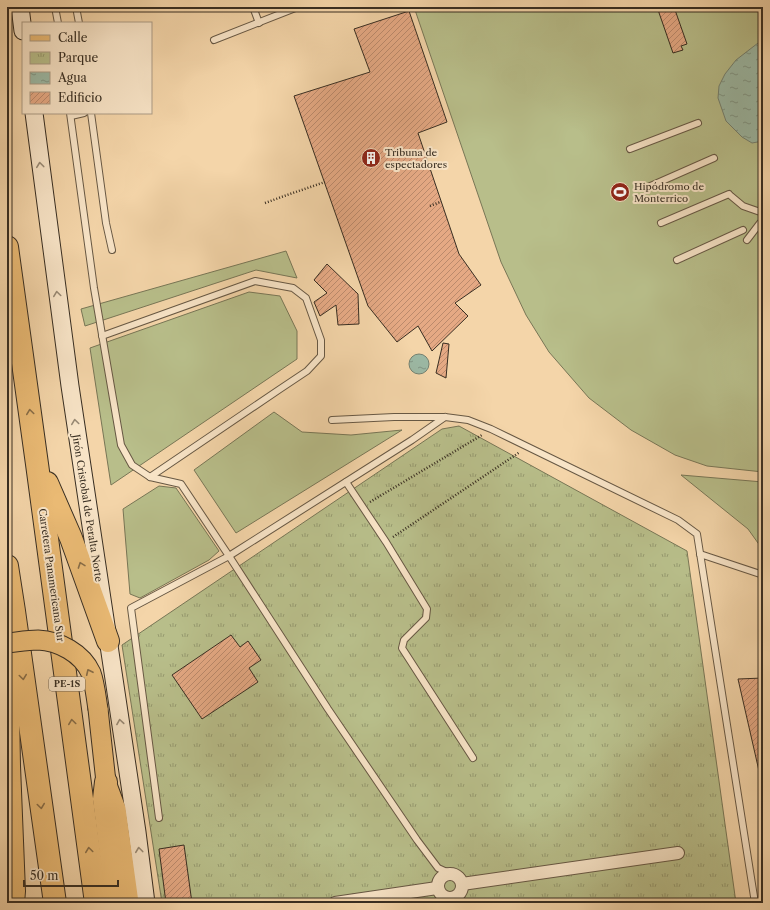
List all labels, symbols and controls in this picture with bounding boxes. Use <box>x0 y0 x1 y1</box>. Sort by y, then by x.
legend <box>22 22 152 114</box>
text: Calle <box>58 30 88 45</box>
text: Parque <box>58 50 99 65</box>
text: Agua <box>57 70 88 85</box>
text: Edificio <box>58 90 102 105</box>
place label: Tribuna de espectadores <box>385 146 447 171</box>
building icon: Tribuna de espectadores <box>360 147 382 169</box>
one-way arrow <box>36 162 45 168</box>
place label: Hipódromo de Monterrico <box>634 180 704 205</box>
sports icon: Hipódromo de Monterrico <box>609 181 631 203</box>
one-way arrow <box>53 291 62 297</box>
one-way arrow <box>26 409 35 415</box>
one-way arrow <box>71 419 80 425</box>
street label: Jirón Cristobal de Peralta Norte <box>69 431 106 583</box>
street label: Carretera Panamericana Sur <box>36 508 67 643</box>
one-way arrow <box>77 561 85 568</box>
one-way arrow <box>86 668 94 676</box>
one-way arrow <box>18 674 27 680</box>
road number: PE-1S <box>49 677 85 691</box>
one-way arrow <box>68 719 77 725</box>
one-way arrow <box>116 719 125 725</box>
one-way arrow <box>36 803 45 809</box>
one-way arrow <box>85 847 94 854</box>
one-way arrow <box>135 847 144 853</box>
scale bar <box>24 862 118 888</box>
text: 50 m <box>30 868 59 883</box>

